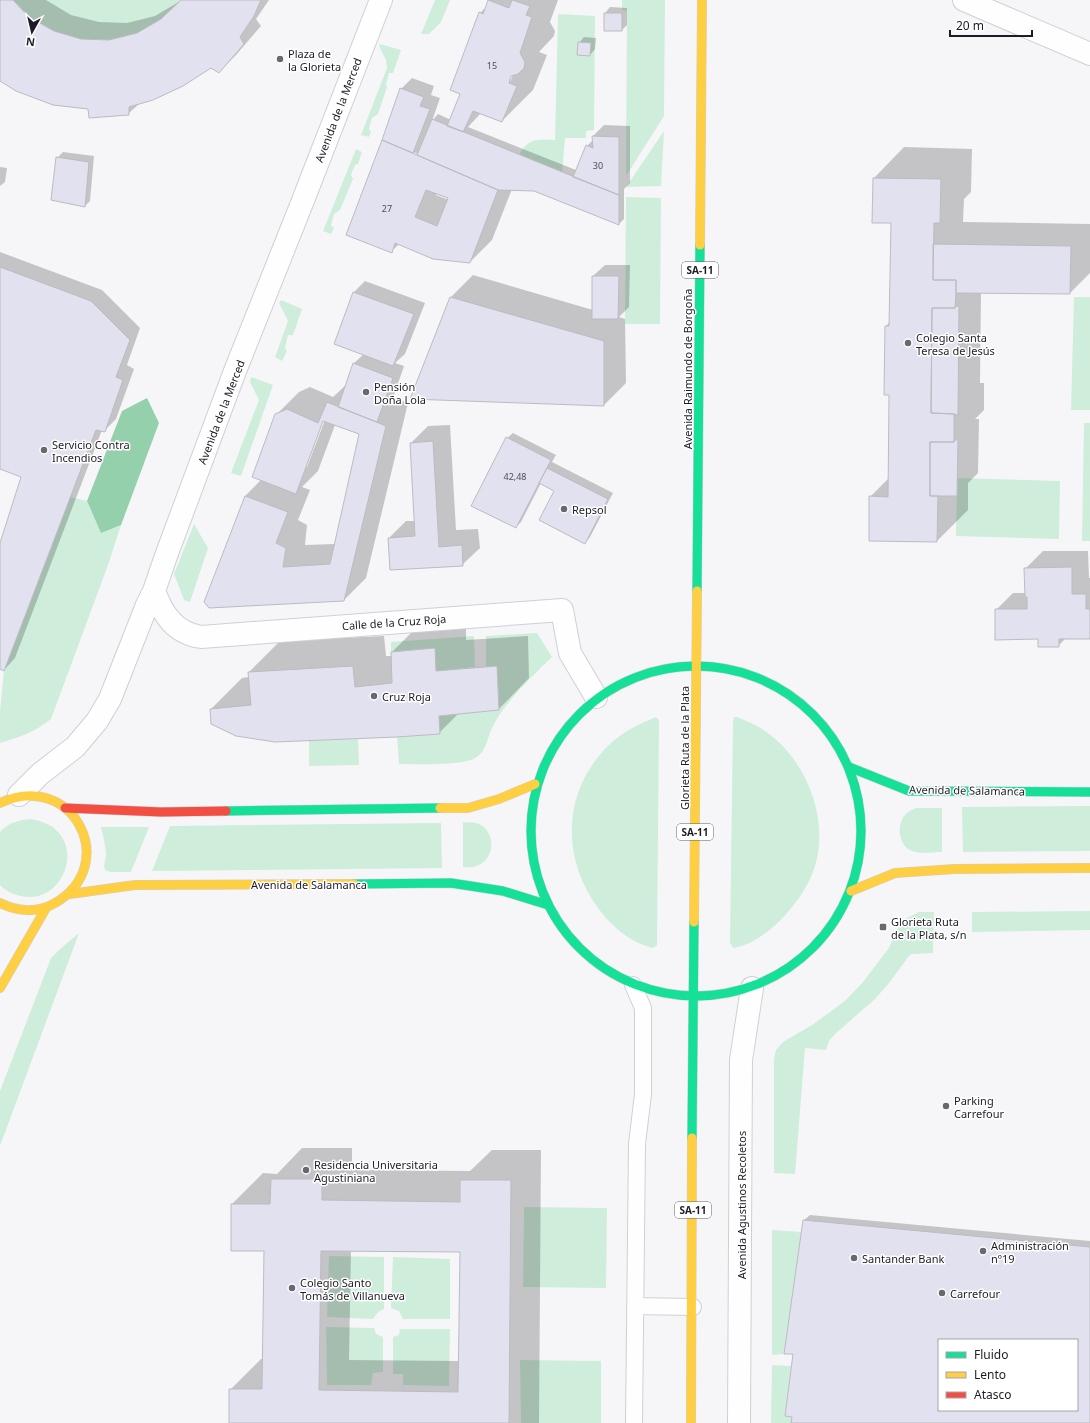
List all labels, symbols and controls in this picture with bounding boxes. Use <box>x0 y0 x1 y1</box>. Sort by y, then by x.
north arrow <box>12 12 52 52</box>
scale bar <box>950 12 1032 38</box>
text: 20 m <box>956 17 984 34</box>
text: N <box>25 34 36 50</box>
place label: Plaza de la Glorieta <box>288 46 341 74</box>
marker: Plaza de la Glorieta <box>275 54 285 64</box>
street label: Avenida de la Merced <box>311 56 365 164</box>
house number: 15 <box>487 59 497 72</box>
house number: 30 <box>593 159 603 172</box>
house number: 27 <box>382 202 392 215</box>
road number: SA-11 <box>682 262 718 278</box>
street label: Avenida Raimundo de Borgoña <box>680 289 695 449</box>
place label: Colegio Santa Teresa de Jesús <box>916 330 995 358</box>
marker: Colegio Santa Teresa de Jesús <box>903 338 913 348</box>
street label: Avenida de la Merced <box>194 358 248 466</box>
place label: Pensión Doña Lola <box>374 379 426 407</box>
marker: Pensión Doña Lola <box>361 387 371 397</box>
place label: Servicio Contra Incendios <box>52 437 130 465</box>
marker: Servicio Contra Incendios <box>39 445 49 455</box>
house number: 42,48 <box>503 470 527 483</box>
place label: Repsol <box>572 502 607 517</box>
marker: Repsol <box>559 504 569 514</box>
street label: Calle de la Cruz Roja <box>341 611 447 633</box>
street label: Glorieta Ruta de la Plata <box>677 686 692 810</box>
place label: Cruz Roja <box>382 689 431 704</box>
marker: Cruz Roja <box>369 691 379 701</box>
street label: Avenida de Salamanca <box>909 781 1025 799</box>
road number: SA-11 <box>677 824 713 840</box>
street label: Avenida de Salamanca <box>251 877 367 892</box>
place label: Glorieta Ruta de la Plata, s/n <box>891 914 966 942</box>
marker: Glorieta Ruta de la Plata, s/n <box>878 922 888 932</box>
place label: Parking Carrefour <box>954 1093 1004 1121</box>
marker: Parking Carrefour <box>941 1101 951 1111</box>
street label: Avenida Agustinos Recoletos <box>734 1131 749 1279</box>
place label: Residencia Universitaria Agustiniana <box>314 1157 438 1185</box>
marker: Residencia Universitaria Agustiniana <box>301 1165 311 1175</box>
road number: SA-11 <box>675 1202 711 1218</box>
place label: Administración nº19 <box>991 1238 1069 1266</box>
marker: Administración nº19 <box>978 1246 988 1256</box>
place label: Santander Bank <box>862 1251 944 1266</box>
marker: Santander Bank <box>849 1253 859 1263</box>
place label: Colegio Santo Tomás de Villanueva <box>300 1275 405 1303</box>
marker: Colegio Santo Tomás de Villanueva <box>287 1283 297 1293</box>
place label: Carrefour <box>950 1286 1000 1301</box>
marker: Carrefour <box>937 1288 947 1298</box>
legend <box>938 1339 1078 1411</box>
text: Fluido <box>974 1346 1008 1363</box>
text: Lento <box>974 1366 1006 1383</box>
text: Atasco <box>974 1386 1012 1403</box>

